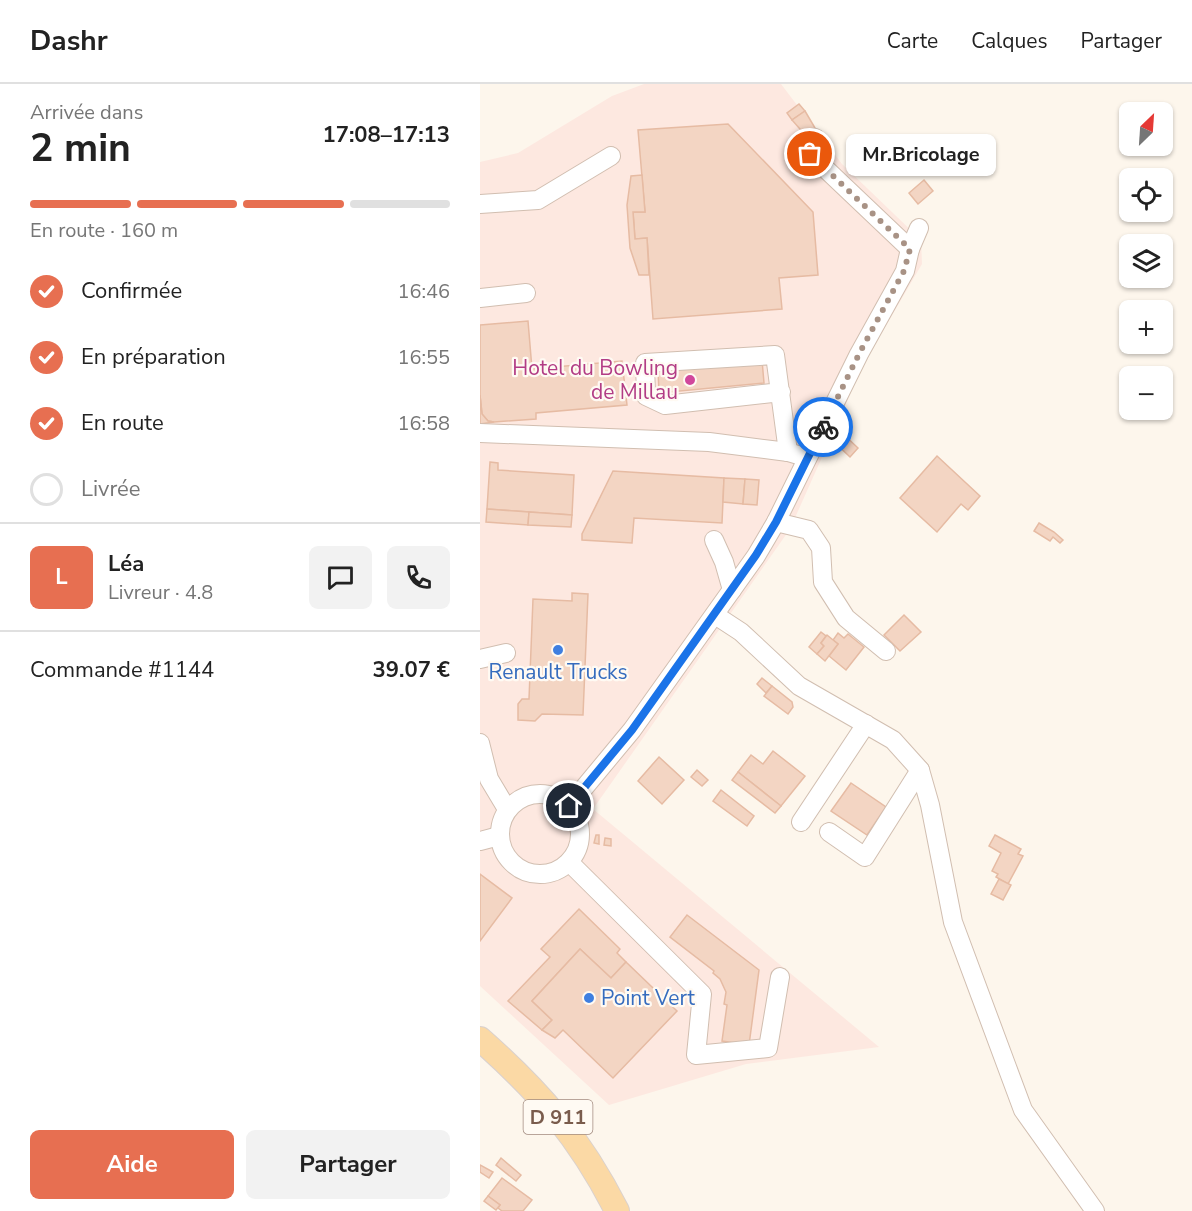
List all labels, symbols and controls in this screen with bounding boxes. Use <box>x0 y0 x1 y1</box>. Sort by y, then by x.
text: Dashr <box>30 22 108 60</box>
text: Carte <box>887 27 938 55</box>
text: Calques <box>971 27 1048 55</box>
text: Partager <box>1081 27 1162 55</box>
text: Arrivée dans <box>30 99 143 126</box>
north arrow <box>1119 102 1173 156</box>
map controls <box>1119 102 1173 420</box>
text: 17:08–17:13 <box>322 120 450 150</box>
text: 2 min <box>30 122 131 175</box>
pin <box>784 128 835 179</box>
callout: Mr.Bricolage <box>846 133 996 175</box>
icon: bag <box>793 137 826 170</box>
text: Mr.Bricolage <box>862 141 980 168</box>
button: locate <box>1119 168 1173 222</box>
text: En route · 160 m <box>30 217 178 244</box>
button: layers <box>1119 234 1173 288</box>
icon: check <box>30 275 63 308</box>
text: Confirmée <box>81 276 182 306</box>
text: 16:46 <box>397 278 450 305</box>
button: + <box>1119 300 1173 354</box>
icon: check <box>30 341 63 374</box>
text: En préparation <box>81 342 226 372</box>
text: 16:55 <box>397 344 450 371</box>
place label: Hotel du Bowling de Millau <box>512 354 678 406</box>
button: − <box>1119 366 1173 420</box>
marker: Hotel du Bowling de Millau <box>683 373 697 387</box>
courier <box>793 397 853 457</box>
icon: check <box>30 407 63 440</box>
text: En route <box>81 408 164 438</box>
text: 16:58 <box>397 410 450 437</box>
icon: bike <box>807 411 840 444</box>
text: Livrée <box>81 474 141 504</box>
button: chat <box>309 546 372 609</box>
button: phone <box>387 546 450 609</box>
text: Léa <box>108 549 144 579</box>
text: L <box>55 562 68 592</box>
text: Livreur · 4.8 <box>108 579 213 606</box>
marker: Renault Trucks <box>551 643 565 657</box>
text: Commande #1144 <box>30 655 214 685</box>
text: 39.07 € <box>373 655 450 685</box>
place label: Renault Trucks <box>488 658 628 686</box>
pin <box>543 780 594 831</box>
icon: home <box>552 789 585 822</box>
place label: Point Vert <box>601 984 696 1012</box>
marker: Point Vert <box>582 991 596 1005</box>
road number: D 911 <box>524 1100 592 1134</box>
button: Aide <box>30 1130 234 1199</box>
button: Partager <box>246 1130 450 1199</box>

